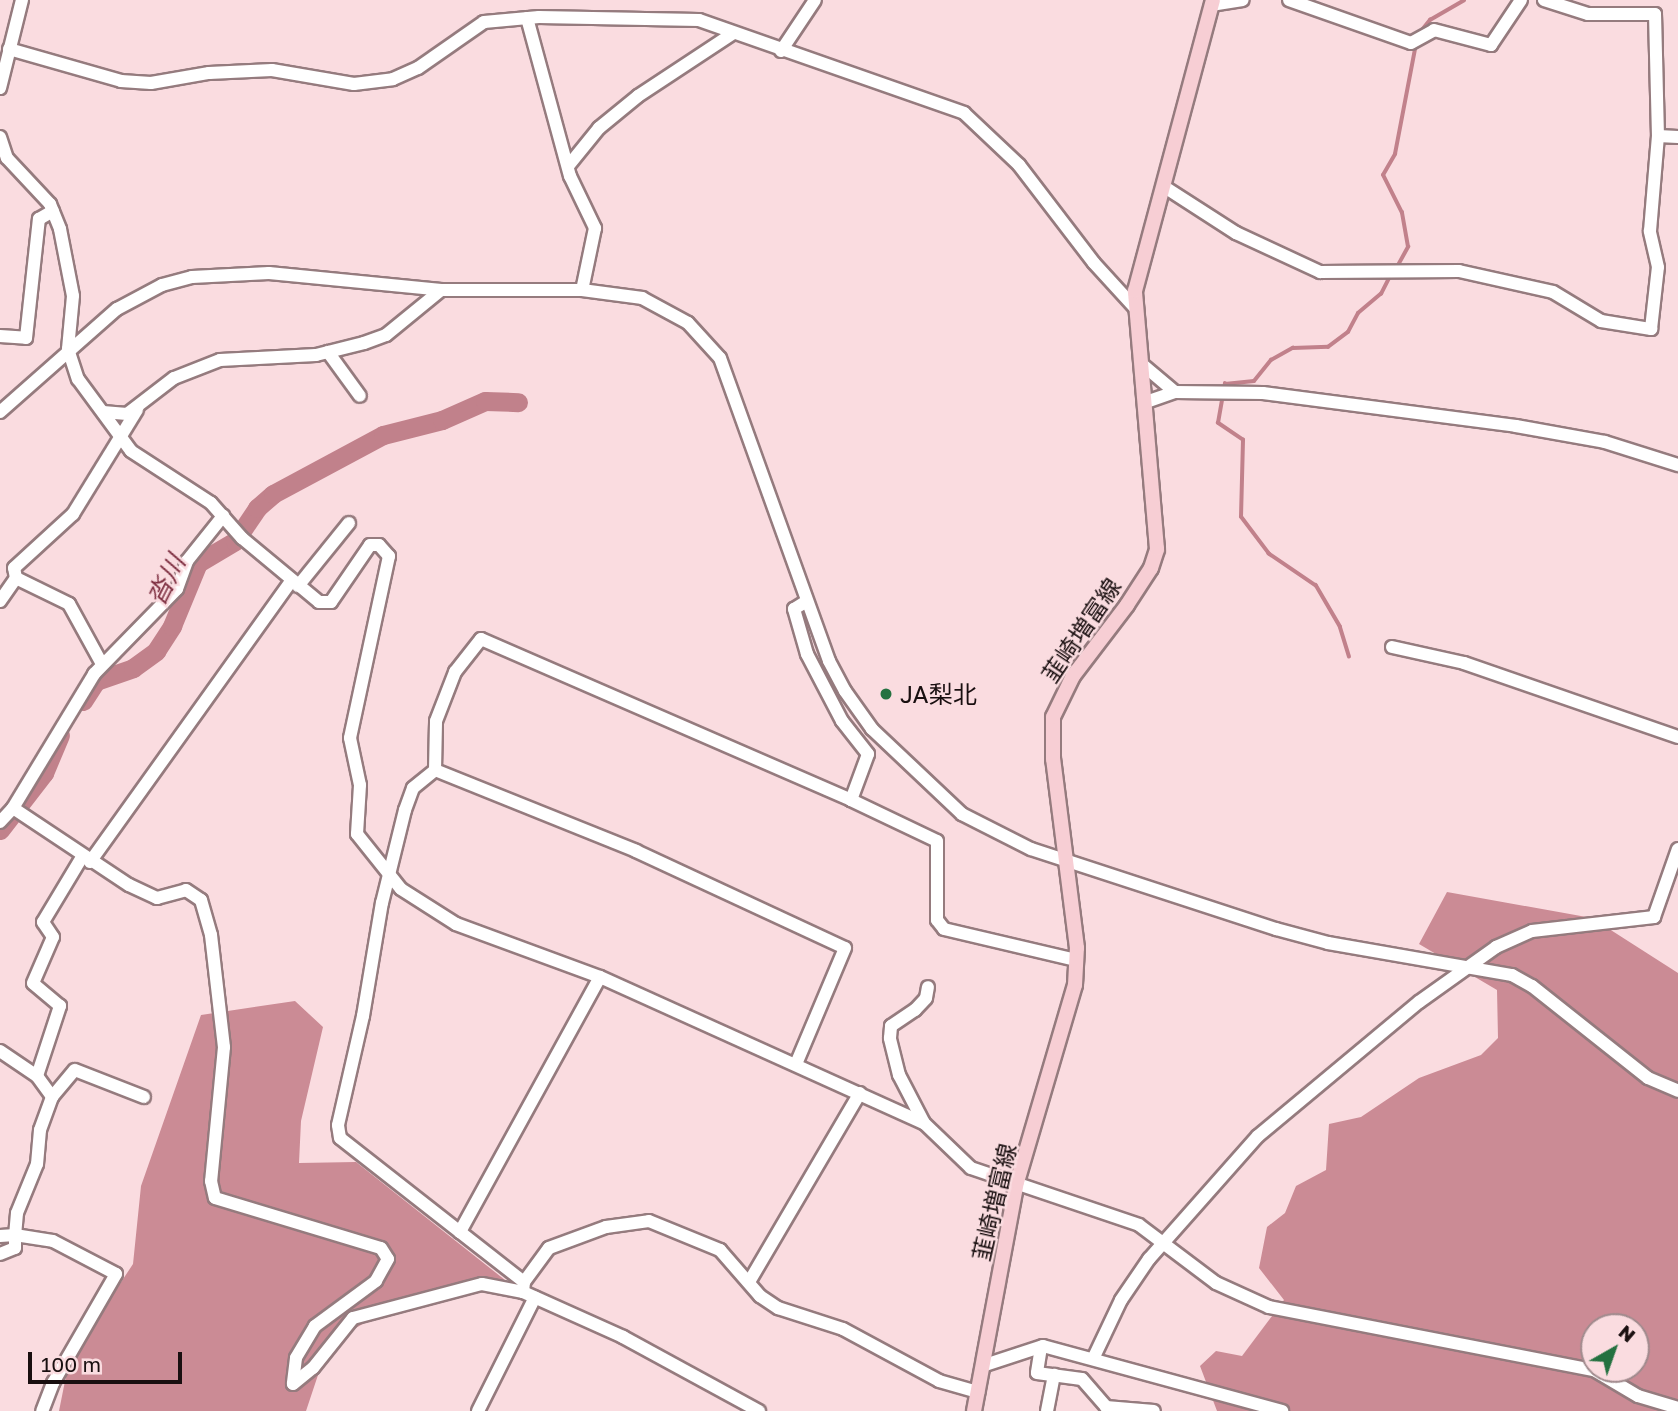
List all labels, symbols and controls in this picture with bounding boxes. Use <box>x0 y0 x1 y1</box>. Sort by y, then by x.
water label: 沓川 <box>140 550 192 610</box>
street label: 韮崎増富線 <box>1036 572 1126 688</box>
place label: JA梨北 <box>900 680 977 708</box>
marker: JA梨北 <box>878 686 894 702</box>
street label: 韮崎増富線 <box>966 1140 1022 1264</box>
north arrow <box>1580 1313 1650 1383</box>
text: N <box>1615 1320 1640 1347</box>
scale bar <box>32 1338 186 1382</box>
text: 100 m <box>41 1351 101 1377</box>

